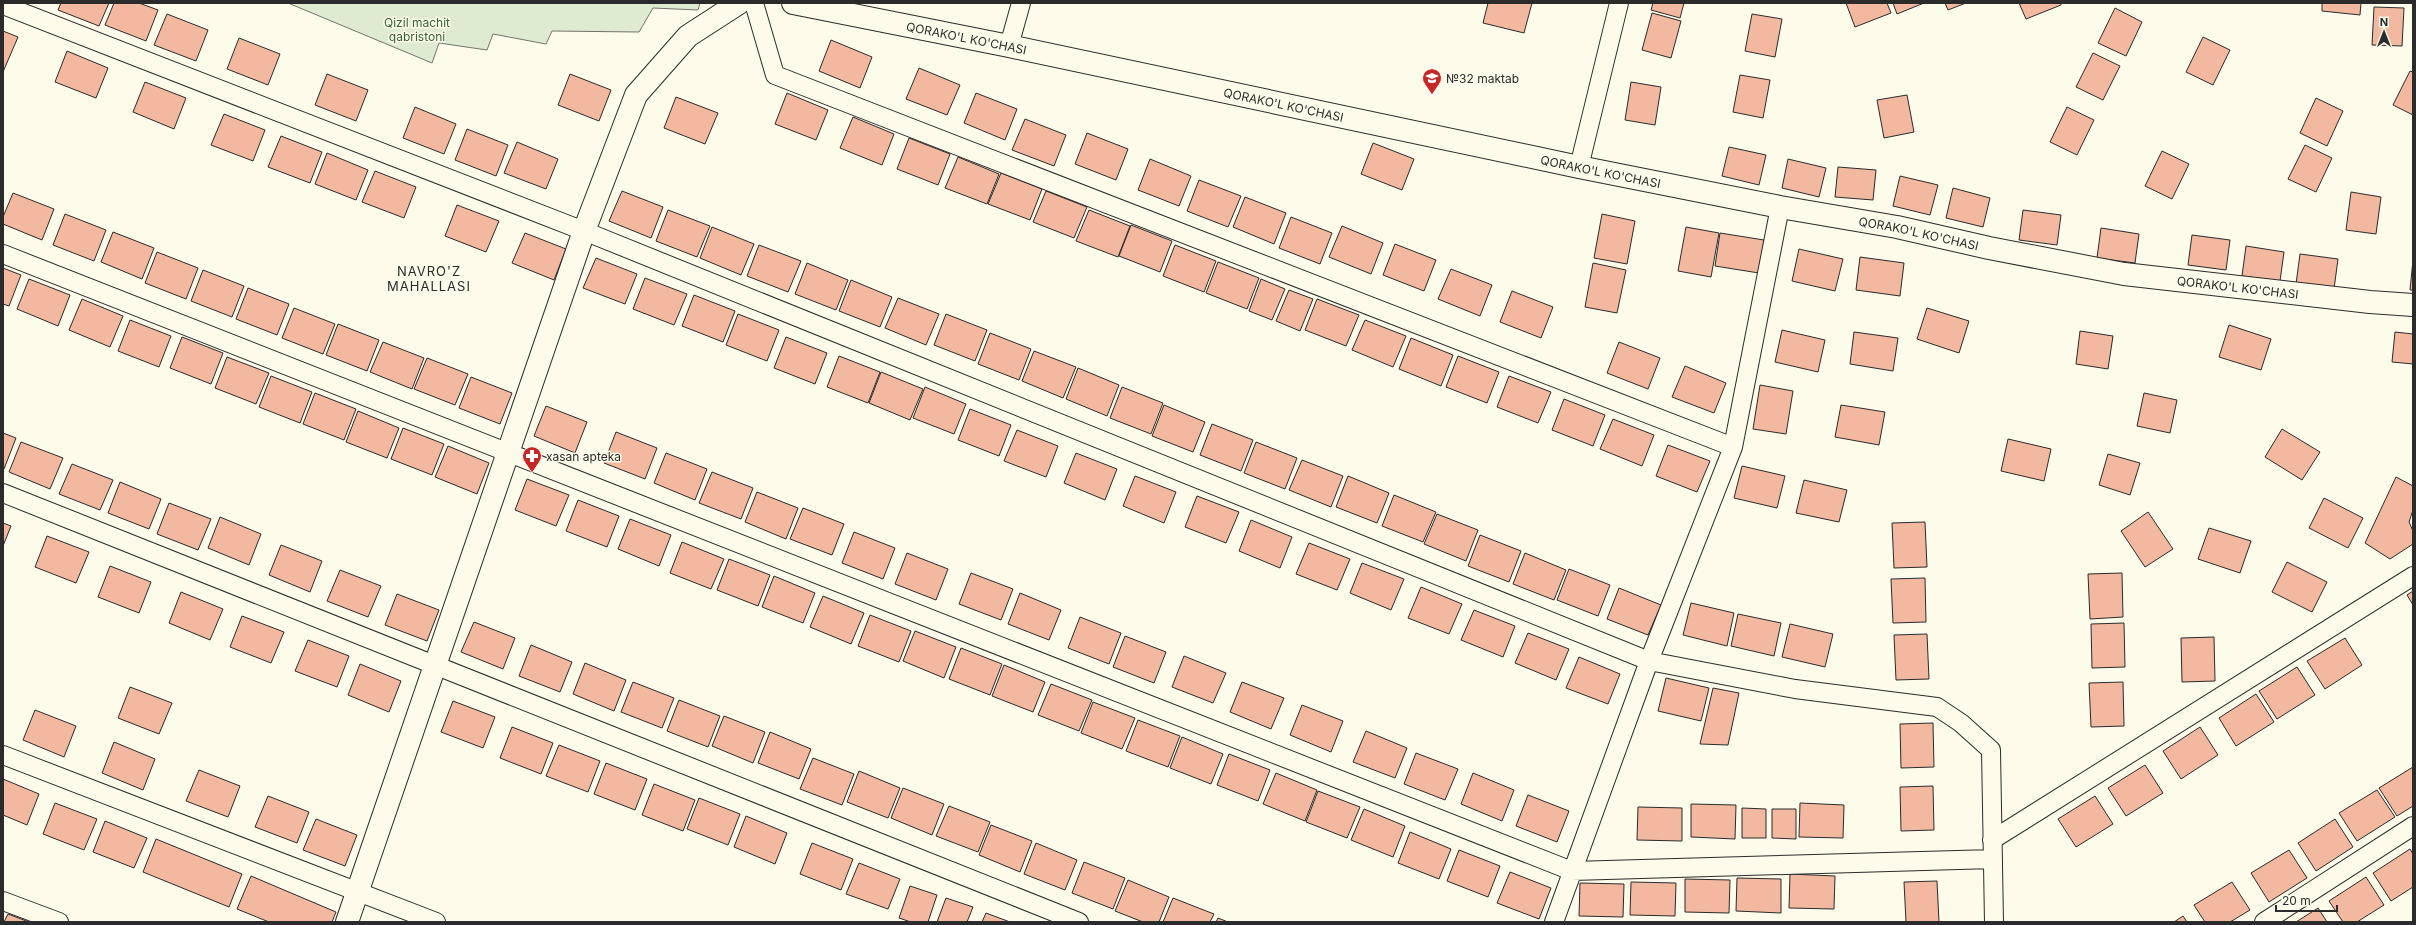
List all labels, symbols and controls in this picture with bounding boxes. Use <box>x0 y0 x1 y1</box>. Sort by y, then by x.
north arrow <box>2364 12 2404 52</box>
park label: Qizil machit qabristoni <box>384 15 450 44</box>
text: N <box>2380 15 2388 29</box>
street label: QORAKO'L KO'CHASI <box>905 18 1028 57</box>
school or university icon: №32 maktab <box>1421 67 1443 95</box>
place label: №32 maktab <box>1446 71 1519 86</box>
street label: QORAKO'L KO'CHASI <box>1222 84 1345 124</box>
street label: QORAKO'L KO'CHASI <box>1539 152 1662 191</box>
street label: QORAKO'L KO'CHASI <box>1858 213 1980 253</box>
district label: NAVRO'Z MAHALLASI <box>387 263 471 294</box>
street label: QORAKO'L KO'CHASI <box>2176 273 2299 301</box>
pharmacy icon: xasan apteka <box>521 445 543 473</box>
place label: xasan apteka <box>546 449 621 464</box>
scale bar <box>2276 887 2337 913</box>
text: 20 m <box>2282 893 2311 908</box>

